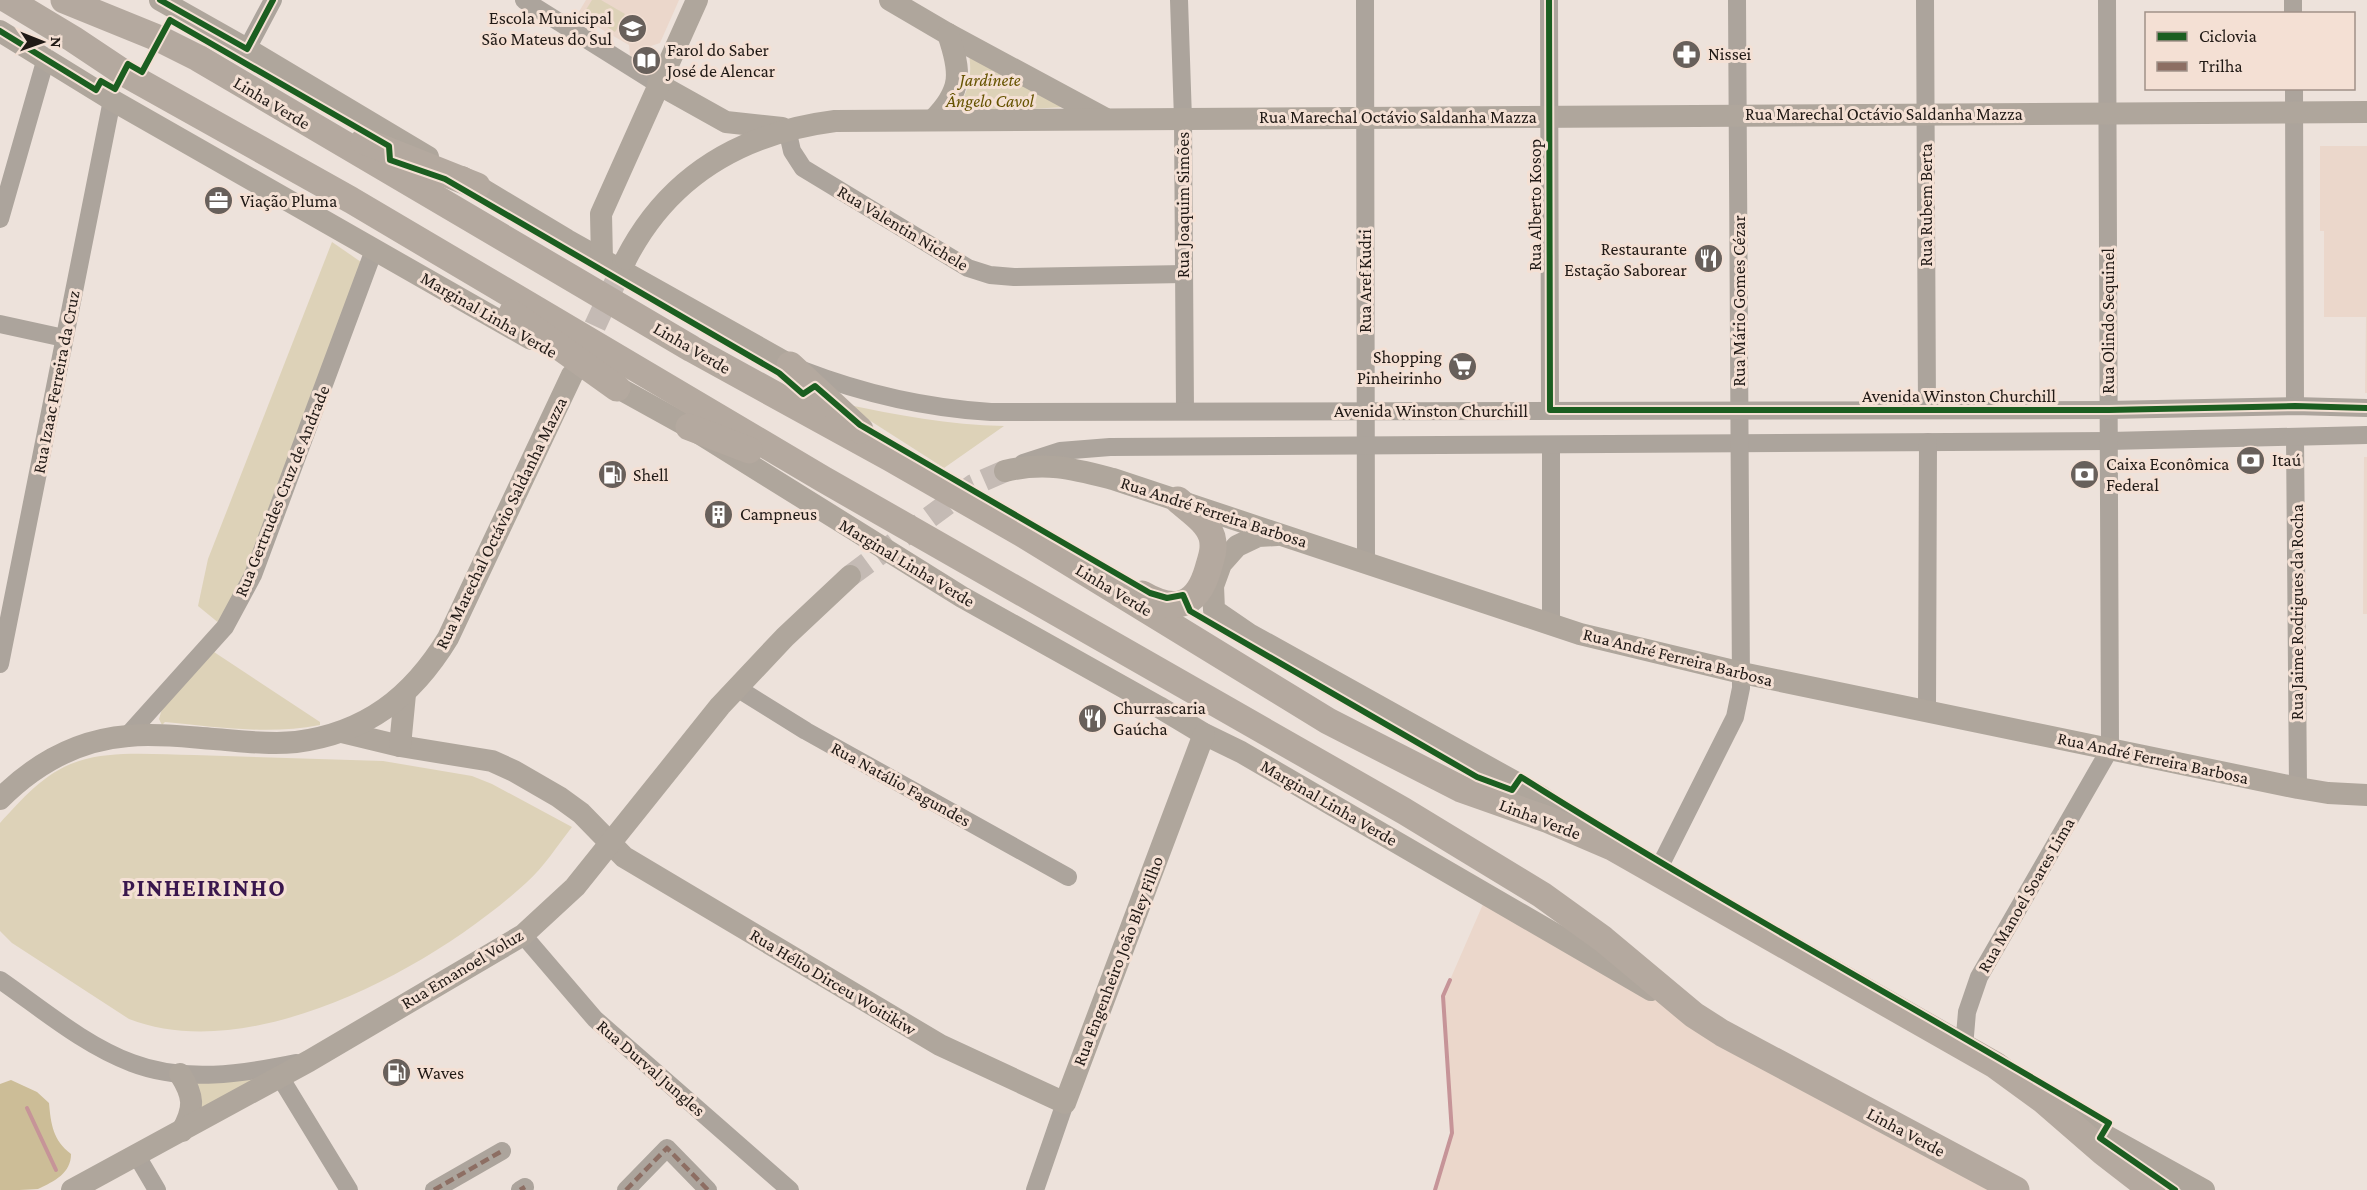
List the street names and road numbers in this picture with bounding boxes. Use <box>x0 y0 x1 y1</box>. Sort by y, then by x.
street label: Linha Verde <box>230 72 314 134</box>
street label: Rua Marechal Octávio Saldanha Mazza <box>1745 104 2023 124</box>
street label: Rua Marechal Octávio Saldanha Mazza <box>1259 107 1537 127</box>
street label: Rua Joaquim Simões <box>1173 132 1193 278</box>
street label: Rua Alberto Kosop <box>1525 139 1545 271</box>
street label: Rua Rubem Berta <box>1916 143 1936 267</box>
street label: Rua Valentin Nichele <box>834 181 972 275</box>
street label: Rua Mário Gomes Cézar <box>1729 215 1749 387</box>
street label: Rua Aref Kudri <box>1355 229 1375 333</box>
street label: Rua Olindo Sequinel <box>2098 248 2118 394</box>
street label: Marginal Linha Verde <box>417 268 561 362</box>
street label: Rua Izaac Ferreira da Cruz <box>28 288 84 475</box>
street label: Linha Verde <box>650 318 734 378</box>
street label: Rua Gertrudes Cruz de Andrade <box>230 382 334 599</box>
street label: Avenida Winston Churchill <box>1862 386 2056 406</box>
street label: Rua Marechal Octávio Saldanha Mazza <box>431 394 571 652</box>
street label: Avenida Winston Churchill <box>1334 401 1528 421</box>
street label: Rua André Ferreira Barbosa <box>1118 472 1310 552</box>
street label: Rua Jaime Rodrigues da Rocha <box>2287 504 2307 720</box>
street label: Marginal Linha Verde <box>836 515 978 611</box>
street label: Linha Verde <box>1072 559 1156 621</box>
street label: Rua André Ferreira Barbosa <box>1581 624 1775 690</box>
street label: Rua André Ferreira Barbosa <box>2056 728 2250 788</box>
street label: Rua Natálio Fagundes <box>828 737 974 831</box>
street label: Marginal Linha Verde <box>1257 756 1401 850</box>
street label: Linha Verde <box>1496 794 1584 844</box>
street label: Rua Manoel Soares Lima <box>1973 814 2079 976</box>
street label: Rua Engenheiro João Bley Filho <box>1069 853 1167 1069</box>
street label: Rua Hélio Dirceu Woitikiw <box>746 924 920 1040</box>
street label: Rua Emanoel Voluz <box>397 925 527 1013</box>
street label: Rua Durval Jungles <box>593 1016 709 1120</box>
street label: Linha Verde <box>1864 1103 1949 1161</box>

